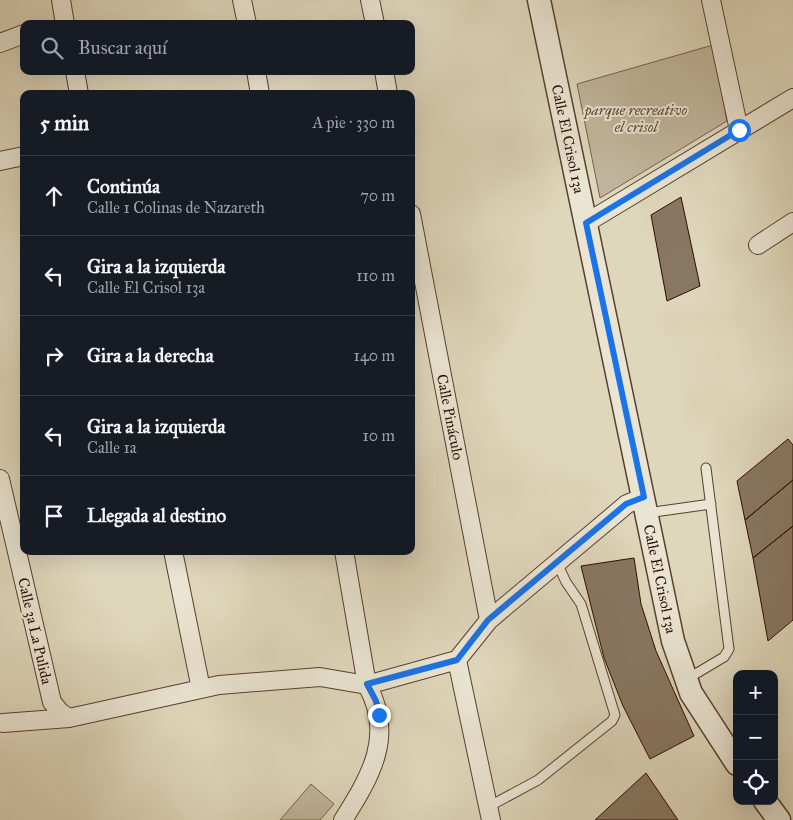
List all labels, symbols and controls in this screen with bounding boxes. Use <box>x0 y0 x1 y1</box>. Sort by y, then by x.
search box <box>20 20 415 75</box>
icon: search <box>38 34 66 62</box>
text: Buscar aquí <box>78 36 167 59</box>
street label: Calle El Crisol 13a <box>548 83 588 196</box>
park label: parque recreativo el crisol <box>583 101 688 136</box>
text: 5 min <box>40 110 89 136</box>
text: A pie · 330 m <box>312 113 395 132</box>
route start <box>728 119 751 142</box>
text: Continúa <box>87 175 160 198</box>
icon: ahead <box>40 182 68 210</box>
text: 70 m <box>360 186 395 205</box>
text: Calle 1 Colinas de Nazareth <box>87 198 265 217</box>
text: Gira a la izquierda <box>87 255 226 278</box>
icon: left <box>40 262 68 290</box>
text: 110 m <box>356 266 395 285</box>
text: Calle El Crisol 13a <box>87 278 205 297</box>
icon: right <box>40 342 68 370</box>
text: Gira a la derecha <box>87 344 214 367</box>
text: 140 m <box>354 346 395 365</box>
street label: Calle Pináculo <box>433 372 467 462</box>
text: Gira a la izquierda <box>87 415 226 438</box>
icon: left <box>40 422 68 450</box>
text: 10 m <box>363 426 395 445</box>
text: Calle 1a <box>87 438 136 457</box>
icon: arrive <box>40 502 68 530</box>
text: Llegada al destino <box>87 504 226 527</box>
street label: Calle El Crisol 13a <box>640 523 680 636</box>
street label: Calle 3a La Pulida <box>14 576 56 687</box>
map controls <box>733 670 778 805</box>
button: + <box>733 670 778 715</box>
route end <box>368 704 391 727</box>
button: − <box>733 715 778 760</box>
button: locate <box>733 760 778 805</box>

